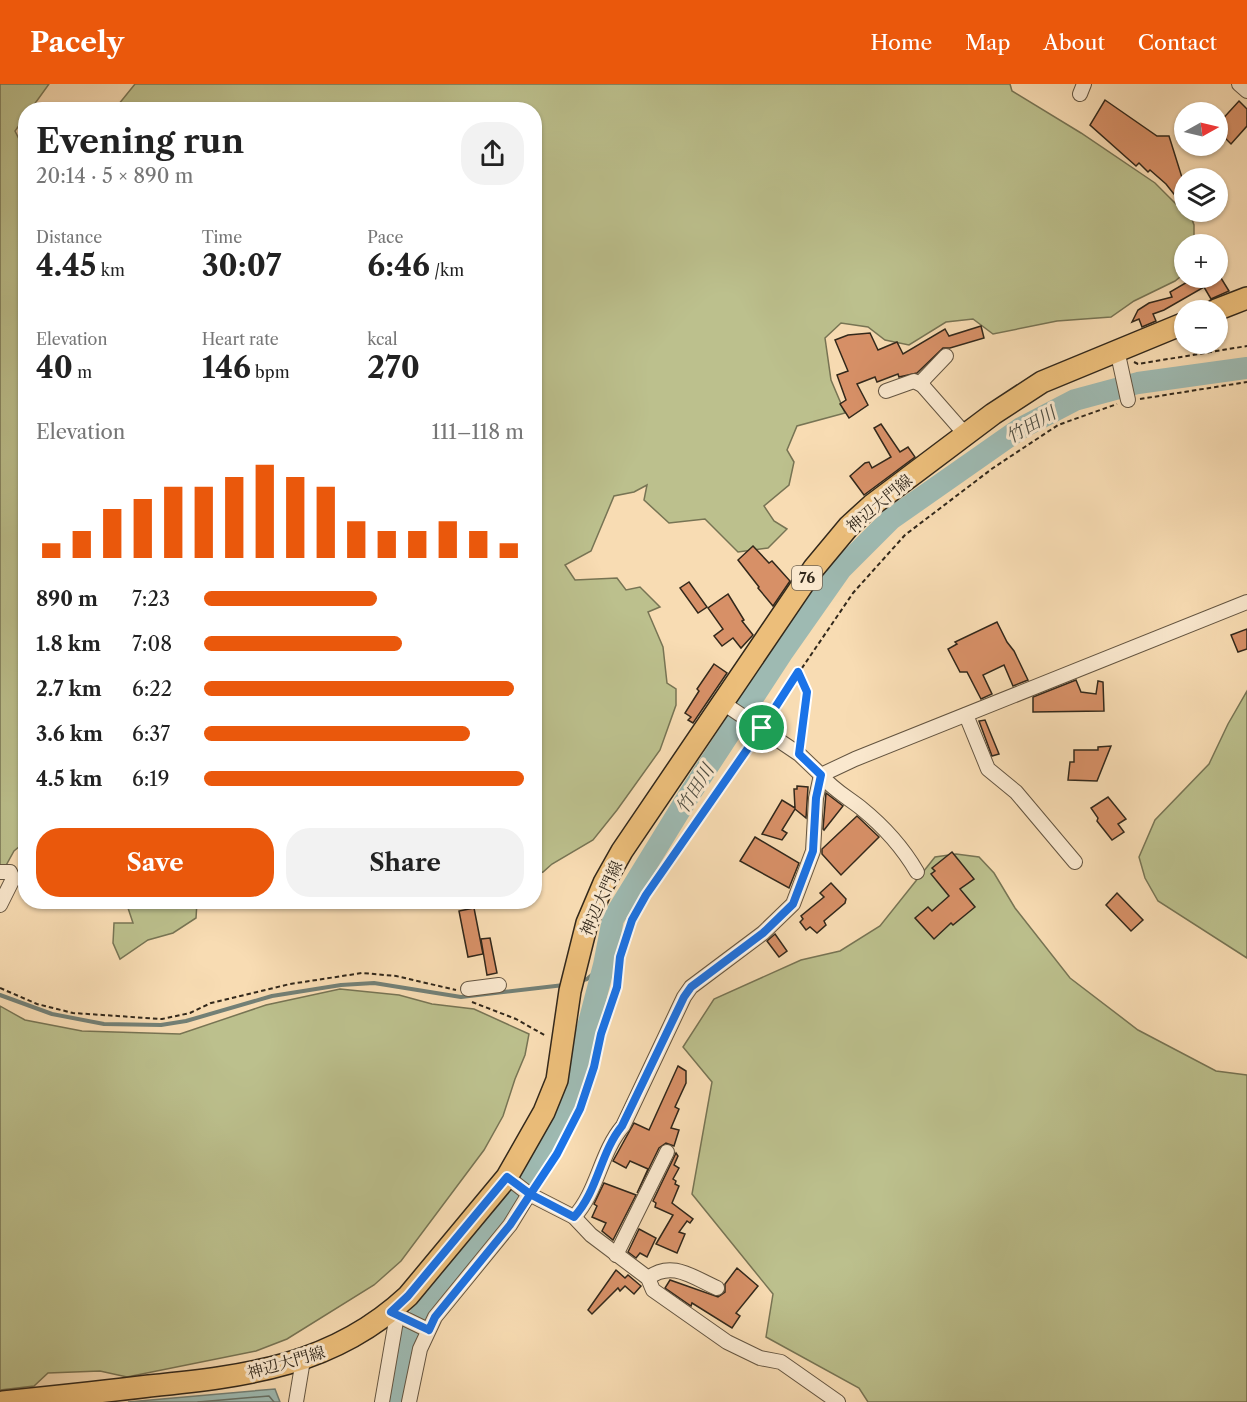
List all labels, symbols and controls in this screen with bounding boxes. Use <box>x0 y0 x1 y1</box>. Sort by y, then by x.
text: Pacely <box>30 25 124 59</box>
text: Home <box>871 30 932 55</box>
text: Map <box>965 30 1010 55</box>
text: About <box>1043 30 1105 55</box>
text: Contact <box>1138 30 1217 55</box>
north arrow <box>1174 102 1228 156</box>
map controls <box>1174 102 1228 354</box>
text: Evening run <box>36 121 244 162</box>
button: share <box>461 122 524 185</box>
text: 20:14 · 5 × 890 m <box>36 164 193 188</box>
button: layers <box>1174 168 1228 222</box>
text: Distance <box>36 227 102 247</box>
text: Time <box>202 227 242 247</box>
text: Pace <box>367 227 403 247</box>
button: + <box>1174 234 1228 288</box>
text: 4.45 <box>36 247 96 284</box>
text: 30:07 <box>202 247 281 284</box>
text: 6:46 <box>367 247 430 284</box>
text: km <box>96 260 125 280</box>
text: /km <box>430 260 464 280</box>
button: − <box>1174 300 1228 354</box>
text: Elevation <box>36 329 107 349</box>
text: Heart rate <box>202 329 279 349</box>
text: kcal <box>367 329 398 349</box>
text: 40 <box>36 349 73 386</box>
text: 146 <box>202 349 251 386</box>
text: 270 <box>367 349 420 386</box>
text: m <box>73 362 92 382</box>
text: bpm <box>251 362 290 382</box>
water label: 竹田川 <box>1002 401 1062 448</box>
text: Elevation <box>36 420 125 444</box>
text: 111–118 m <box>431 420 524 444</box>
street label: 神辺大門線 <box>842 470 916 536</box>
road number: 76 <box>792 566 822 590</box>
text: 890 m <box>36 587 98 611</box>
text: 7:23 <box>132 587 170 611</box>
text: 1.8 km <box>36 632 101 656</box>
text: 7:08 <box>132 632 172 656</box>
text: 2.7 km <box>36 677 102 701</box>
text: 6:22 <box>132 677 172 701</box>
pin <box>736 702 787 753</box>
icon: arrive <box>745 711 778 744</box>
text: 3.6 km <box>36 722 103 746</box>
text: 6:37 <box>132 722 170 746</box>
water label: 竹田川 <box>671 759 720 818</box>
text: 4.5 km <box>36 767 103 791</box>
text: 6:19 <box>132 767 169 791</box>
button: Save <box>36 828 274 897</box>
button: Share <box>286 828 524 897</box>
street label: 神辺大門線 <box>576 857 626 939</box>
street label: 神辺大門線 <box>245 1341 327 1383</box>

